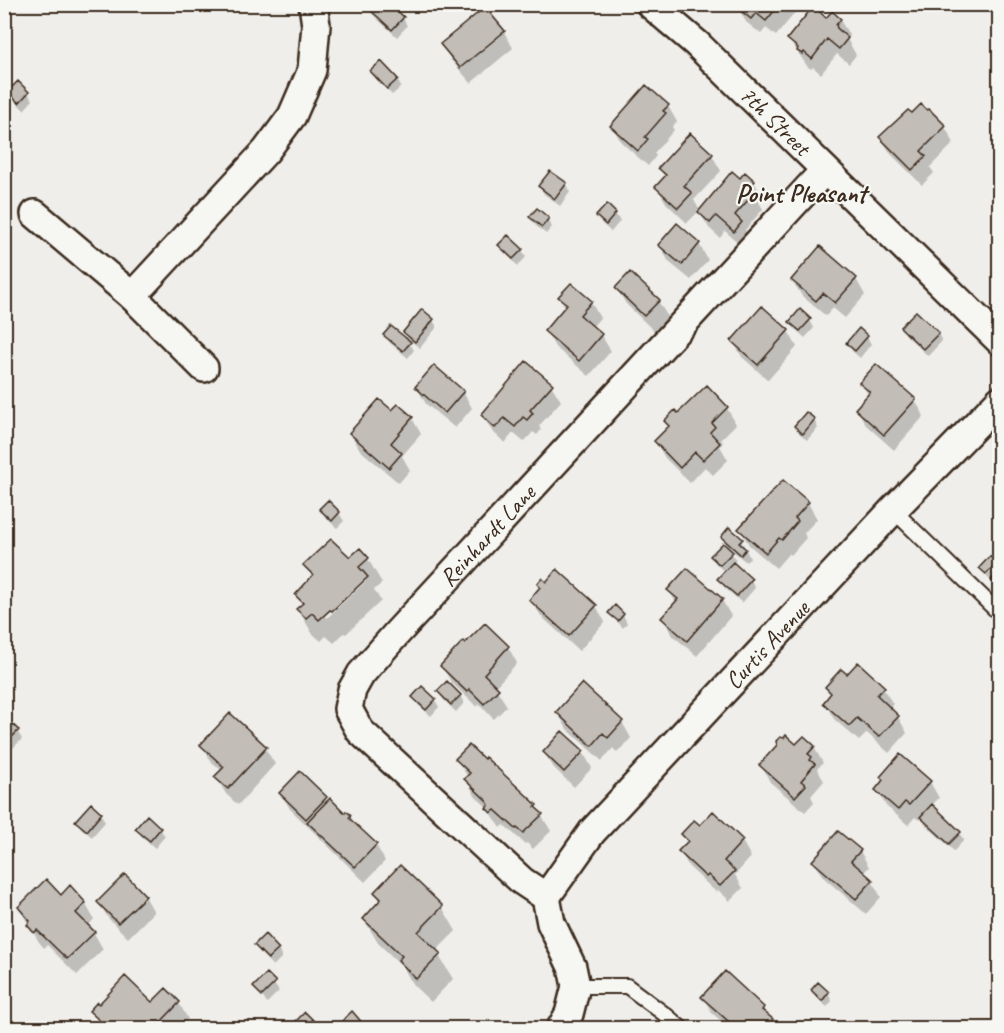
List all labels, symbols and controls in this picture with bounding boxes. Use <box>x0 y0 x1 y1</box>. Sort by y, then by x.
street label: 7th Street <box>733 79 818 163</box>
district label: Point Pleasant <box>736 177 870 210</box>
street label: Reinhardt Lane <box>433 477 543 592</box>
street label: Curtis Avenue <box>718 593 817 695</box>

